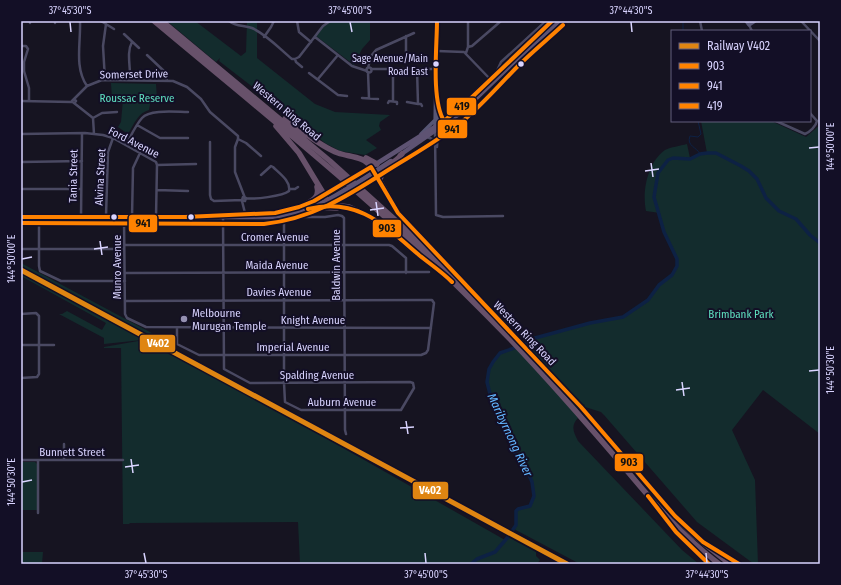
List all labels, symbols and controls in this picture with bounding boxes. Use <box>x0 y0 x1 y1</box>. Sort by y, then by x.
text: 37°45'30"S <box>49 5 91 17</box>
text: 37°45'00"S <box>328 5 372 17</box>
text: 37°44'30"S <box>610 5 652 17</box>
legend <box>671 30 811 122</box>
text: Railway V402 <box>707 39 770 53</box>
place label: Sage Avenue/Main Road East <box>352 53 429 78</box>
marker: Sage Avenue/Main Road East <box>431 59 441 69</box>
unlabelled marker <box>516 59 526 69</box>
text: 903 <box>707 59 724 73</box>
street label: Somerset Drive <box>100 67 168 82</box>
street label: Western Ring Road <box>250 79 323 144</box>
text: 941 <box>707 79 723 93</box>
park label: Roussac Reserve <box>100 92 174 105</box>
line badge: 419 <box>446 97 477 116</box>
text: 419 <box>707 99 723 113</box>
text: 419 <box>454 100 470 113</box>
line badge: 941 <box>437 119 468 139</box>
text: 144°50'00"E <box>825 122 837 171</box>
text: 941 <box>444 123 460 136</box>
street label: Ford Avenue <box>106 124 161 161</box>
street label: Alvina Street <box>93 148 109 206</box>
street label: Tania Street <box>67 149 80 203</box>
unlabelled marker <box>109 212 119 222</box>
unlabelled marker <box>186 212 196 222</box>
line badge: 941 <box>128 214 158 233</box>
text: 941 <box>135 217 151 230</box>
line badge: 903 <box>372 219 402 238</box>
text: 903 <box>379 222 395 235</box>
street label: Baldwin Avenue <box>330 229 343 301</box>
street label: Cromer Avenue <box>241 231 309 244</box>
text: 144°50'00"E <box>6 234 18 283</box>
street label: Munro Avenue <box>111 235 124 299</box>
street label: Maida Avenue <box>246 259 308 272</box>
street label: Davies Avenue <box>247 286 311 299</box>
street label: Western Ring Road <box>491 298 559 368</box>
place label: Melbourne Murugan Temple <box>192 307 266 333</box>
park label: Brimbank Park <box>708 308 775 321</box>
marker: Melbourne Murugan Temple <box>179 314 189 324</box>
street label: Knight Avenue <box>281 314 345 327</box>
line badge: V402 <box>139 334 176 353</box>
text: V402 <box>146 337 169 350</box>
street label: Imperial Avenue <box>256 341 330 354</box>
text: 144°50'30"E <box>825 346 837 394</box>
street label: Spalding Avenue <box>280 369 354 382</box>
water label: Maribyrnong River <box>485 391 536 480</box>
street label: Auburn Avenue <box>308 396 376 409</box>
street label: Bunnett Street <box>39 446 105 459</box>
line badge: 903 <box>614 453 644 472</box>
text: 903 <box>621 456 637 469</box>
text: 144°50'30"E <box>6 458 18 506</box>
line badge: V402 <box>412 481 449 500</box>
text: V402 <box>418 484 441 497</box>
text: 37°45'30"S <box>125 569 167 581</box>
text: 37°45'00"S <box>404 569 448 581</box>
text: 37°44'30"S <box>686 569 728 581</box>

